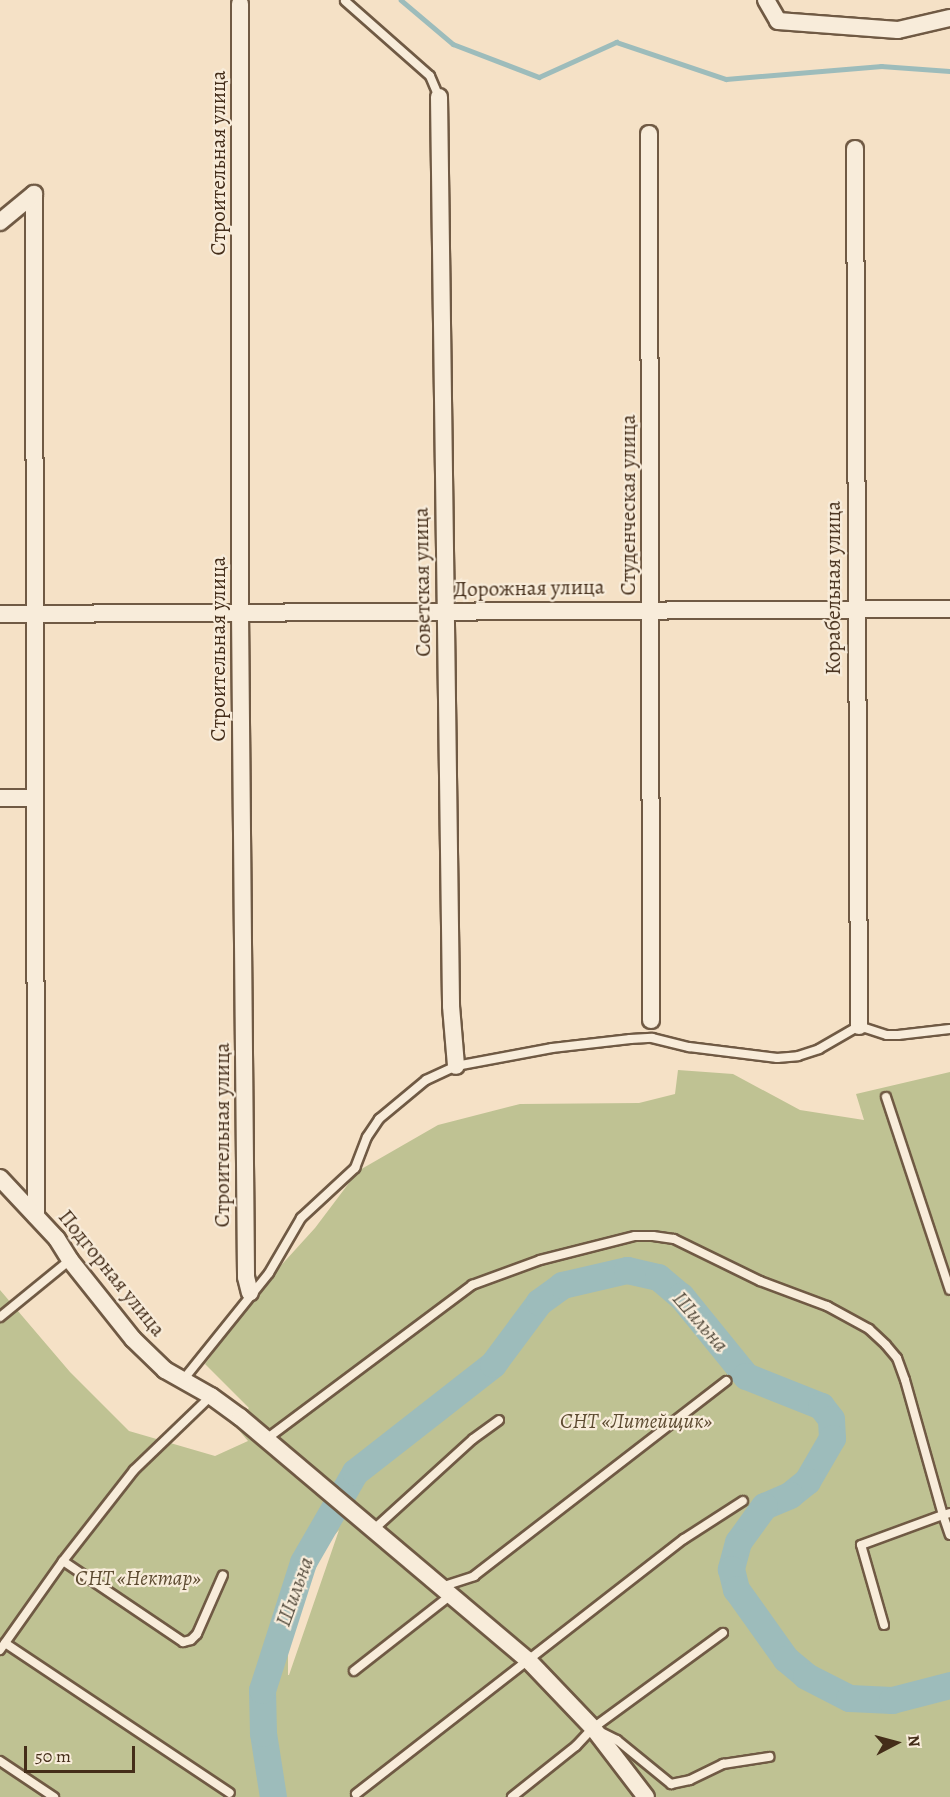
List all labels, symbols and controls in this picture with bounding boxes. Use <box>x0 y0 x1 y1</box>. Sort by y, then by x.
street label: Строительная улица <box>205 71 231 255</box>
street label: Студенческая улица <box>615 415 641 595</box>
street label: Корабельная улица <box>820 501 846 675</box>
street label: Советская улица <box>408 507 436 657</box>
street label: Строительная улица <box>205 557 231 741</box>
street label: Дорожная улица <box>453 574 605 602</box>
street label: Строительная улица <box>209 1043 235 1227</box>
street label: Подгорная улица <box>53 1205 171 1341</box>
water label: Шильна <box>666 1286 734 1358</box>
park label: СНТ «Литейщик» <box>560 1408 712 1434</box>
water label: Шильна <box>270 1553 320 1631</box>
park label: СНТ «Нектар» <box>75 1565 201 1591</box>
north arrow <box>866 1713 926 1773</box>
scale bar <box>27 1734 138 1772</box>
text: N <box>902 1734 925 1748</box>
text: 50 m <box>35 1744 71 1768</box>

